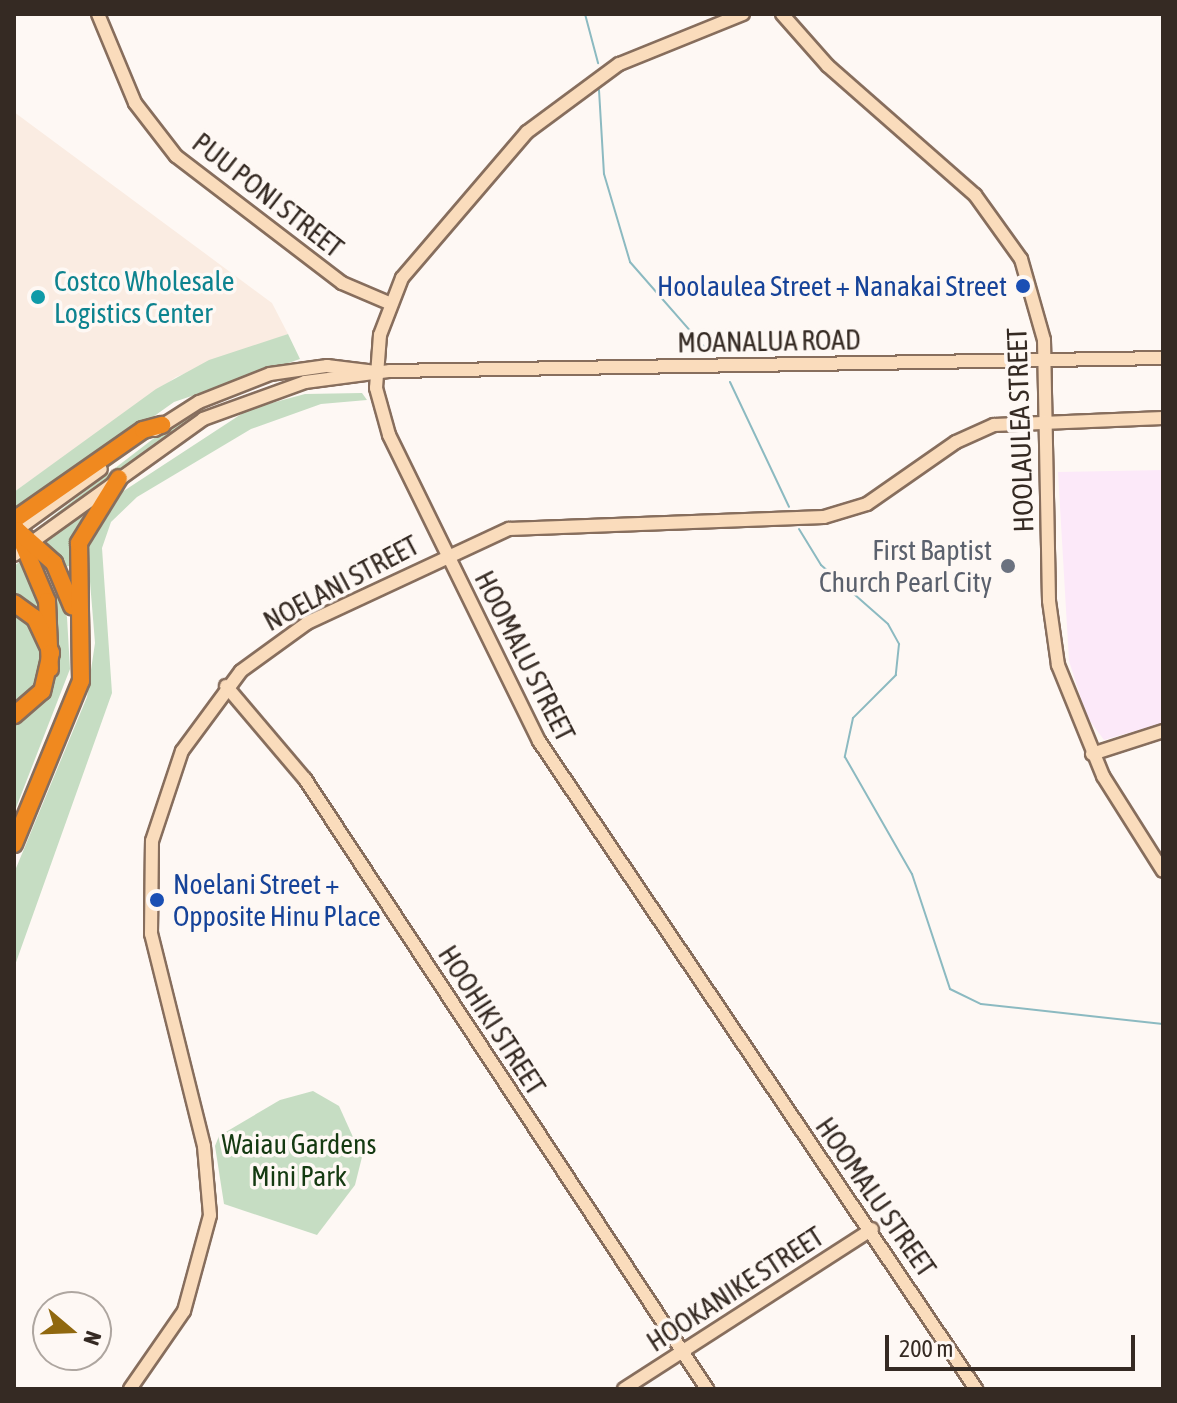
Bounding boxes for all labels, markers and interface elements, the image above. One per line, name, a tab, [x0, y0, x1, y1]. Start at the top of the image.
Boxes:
street label: PUU PONI STREET	[186, 126, 350, 264]
place label: Costco Wholesale Logistics Center	[54, 264, 234, 330]
place label: Hoolaulea Street + Nanakai Street	[657, 269, 1007, 303]
marker: Hoolaulea Street + Nanakai Street	[1014, 277, 1032, 295]
marker: Costco Wholesale Logistics Center	[29, 288, 47, 306]
street label: MOANALUA ROAD	[677, 323, 861, 359]
street label: HOOLAULEA STREET	[1000, 327, 1040, 533]
street label: NOELANI STREET	[258, 528, 424, 638]
place label: First Baptist Church Pearl City	[819, 533, 992, 599]
marker: First Baptist Church Pearl City	[999, 557, 1017, 575]
street label: HOOMALU STREET	[468, 565, 582, 747]
place label: Noelani Street + Opposite Hinu Place	[173, 867, 381, 933]
marker: Noelani Street + Opposite Hinu Place	[148, 891, 166, 909]
street label: HOOHIKI STREET	[431, 939, 553, 1101]
street label: HOOMALU STREET	[809, 1111, 943, 1283]
park label: Waiau Gardens Mini Park	[222, 1127, 376, 1193]
street label: HOOKANIKE STREET	[640, 1219, 830, 1359]
north arrow	[32, 1291, 112, 1371]
scale bar	[889, 1319, 1139, 1369]
text: N	[78, 1328, 107, 1349]
text: 200 m	[899, 1335, 953, 1362]

